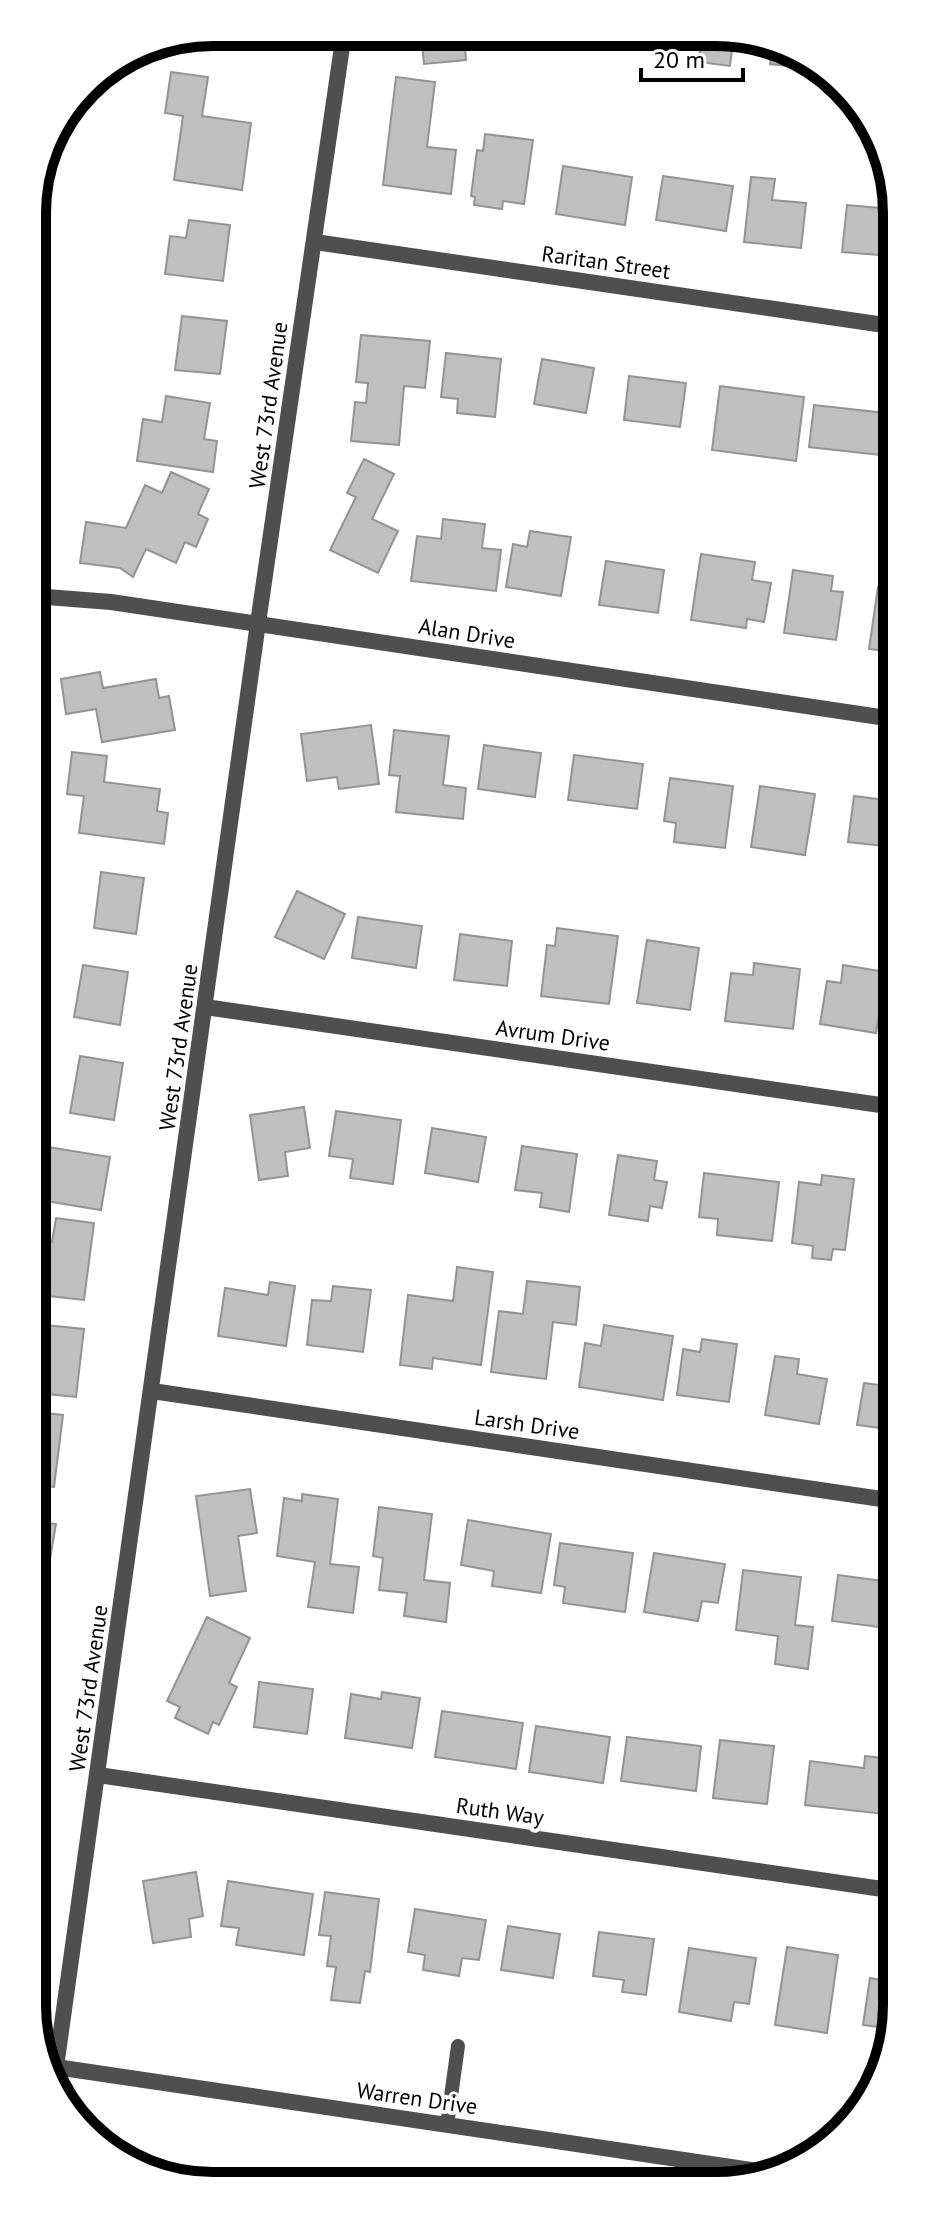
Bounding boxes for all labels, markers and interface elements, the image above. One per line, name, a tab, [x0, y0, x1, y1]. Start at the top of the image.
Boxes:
scale bar	[641, 32, 743, 82]
text: 20 m	[653, 44, 705, 75]
street label: Raritan Street	[540, 239, 673, 285]
street label: West 73rd Avenue	[242, 320, 294, 490]
street label: Alan Drive	[417, 612, 517, 654]
street label: West 73rd Avenue	[152, 962, 204, 1132]
street label: Avrum Drive	[494, 1013, 612, 1057]
street label: Larsh Drive	[473, 1403, 581, 1445]
street label: West 73rd Avenue	[62, 1603, 114, 1773]
street label: Ruth Way	[454, 1791, 546, 1831]
street label: Warren Drive	[355, 2076, 479, 2120]

